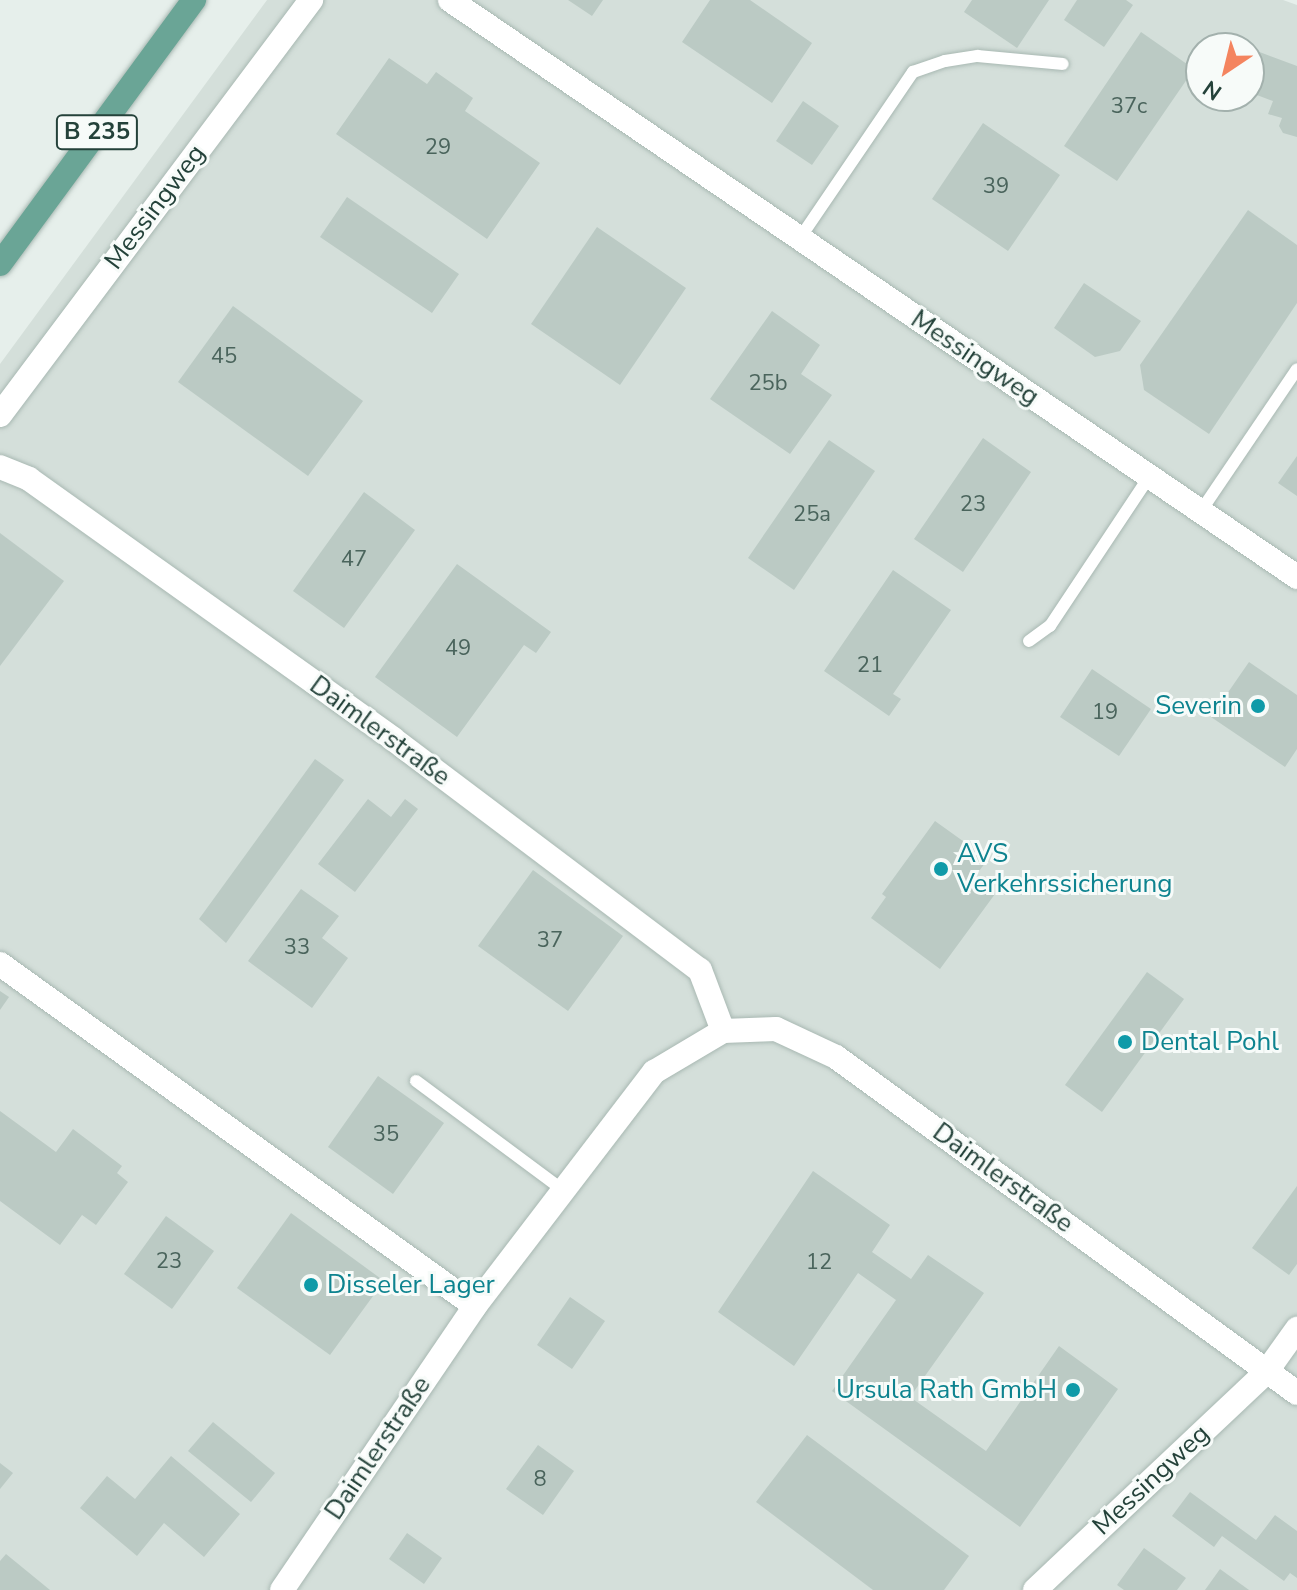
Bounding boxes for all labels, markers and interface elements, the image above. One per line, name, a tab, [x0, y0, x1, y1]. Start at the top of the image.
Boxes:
north arrow	[1185, 32, 1265, 112]
text: N	[1197, 73, 1228, 107]
house number: 37c	[1111, 94, 1147, 120]
road number: B 235	[55, 112, 139, 152]
house number: 29	[425, 135, 451, 161]
street label: Messingweg	[98, 139, 212, 275]
house number: 39	[983, 174, 1009, 200]
street label: Messingweg	[905, 304, 1045, 412]
house number: 45	[211, 344, 237, 370]
house number: 25b	[748, 371, 788, 397]
house number: 23	[960, 492, 986, 518]
house number: 25a	[793, 502, 831, 528]
house number: 47	[341, 547, 367, 573]
house number: 49	[445, 636, 471, 662]
house number: 21	[857, 653, 883, 679]
street label: Daimlerstraße	[304, 670, 456, 792]
place label: Severin	[1155, 690, 1242, 722]
marker: Severin	[1249, 697, 1267, 715]
house number: 19	[1092, 700, 1118, 726]
place label: AVS Verkehrssicherung	[957, 838, 1173, 900]
marker: AVS Verkehrssicherung	[932, 860, 950, 878]
house number: 37	[537, 928, 563, 954]
house number: 33	[284, 935, 310, 961]
place label: Dental Pohl	[1141, 1026, 1279, 1058]
marker: Dental Pohl	[1116, 1033, 1134, 1051]
street label: Daimlerstraße	[927, 1117, 1079, 1239]
house number: 35	[373, 1122, 399, 1148]
house number: 23	[156, 1249, 182, 1275]
house number: 12	[806, 1250, 832, 1276]
place label: Disseler Lager	[327, 1269, 495, 1301]
marker: Disseler Lager	[302, 1276, 320, 1294]
street label: Daimlerstraße	[319, 1370, 437, 1526]
place label: Ursula Rath GmbH	[836, 1374, 1057, 1406]
marker: Ursula Rath GmbH	[1064, 1381, 1082, 1399]
street label: Messingweg	[1086, 1418, 1216, 1542]
house number: 8	[533, 1467, 547, 1493]

